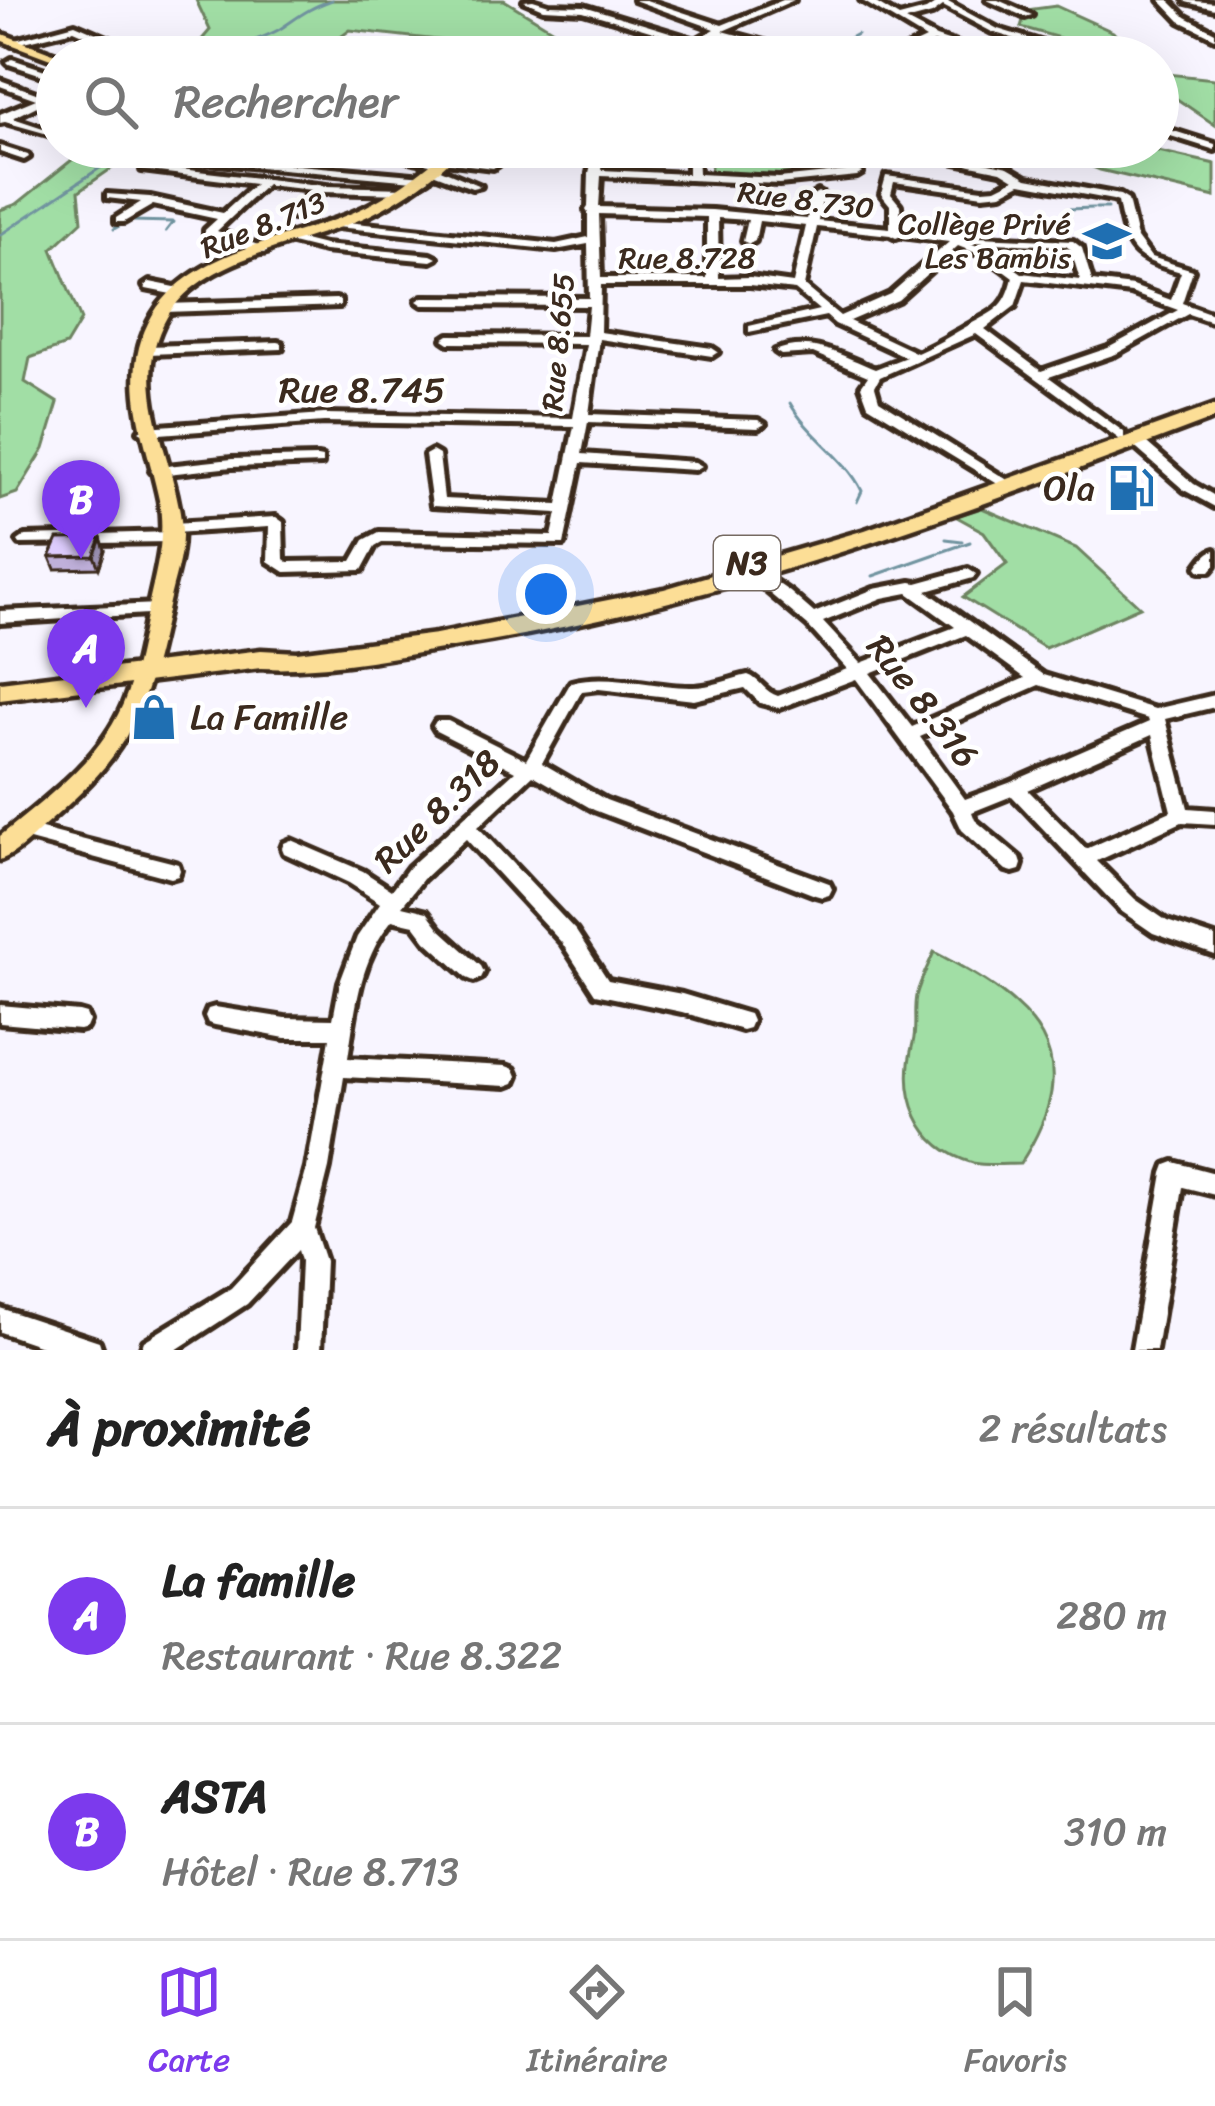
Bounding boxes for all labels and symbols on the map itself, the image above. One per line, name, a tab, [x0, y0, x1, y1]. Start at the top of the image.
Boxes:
street label: Rue 8.730	[735, 165, 877, 235]
street label: Rue 8.713	[192, 175, 334, 275]
place label: Collège Privé Les Bambis	[898, 197, 1071, 285]
school or university icon: Collège Privé Les Bambis	[1082, 216, 1132, 266]
street label: Rue 8.728	[618, 231, 756, 285]
street label: Rue 8.655	[525, 271, 591, 413]
street label: Rue 8.745	[279, 358, 445, 422]
place label: Ola	[1043, 456, 1095, 520]
pin: B	[42, 460, 120, 559]
fuel station icon: Ola	[1106, 463, 1156, 513]
road number: N3	[714, 536, 780, 590]
your location	[516, 564, 576, 624]
pin: A	[47, 609, 125, 708]
street label: Rue 8.316	[849, 619, 997, 783]
place label: La Famille	[190, 685, 348, 749]
shop icon: La Famille	[129, 692, 179, 742]
street label: Rue 8.318	[358, 733, 516, 889]

